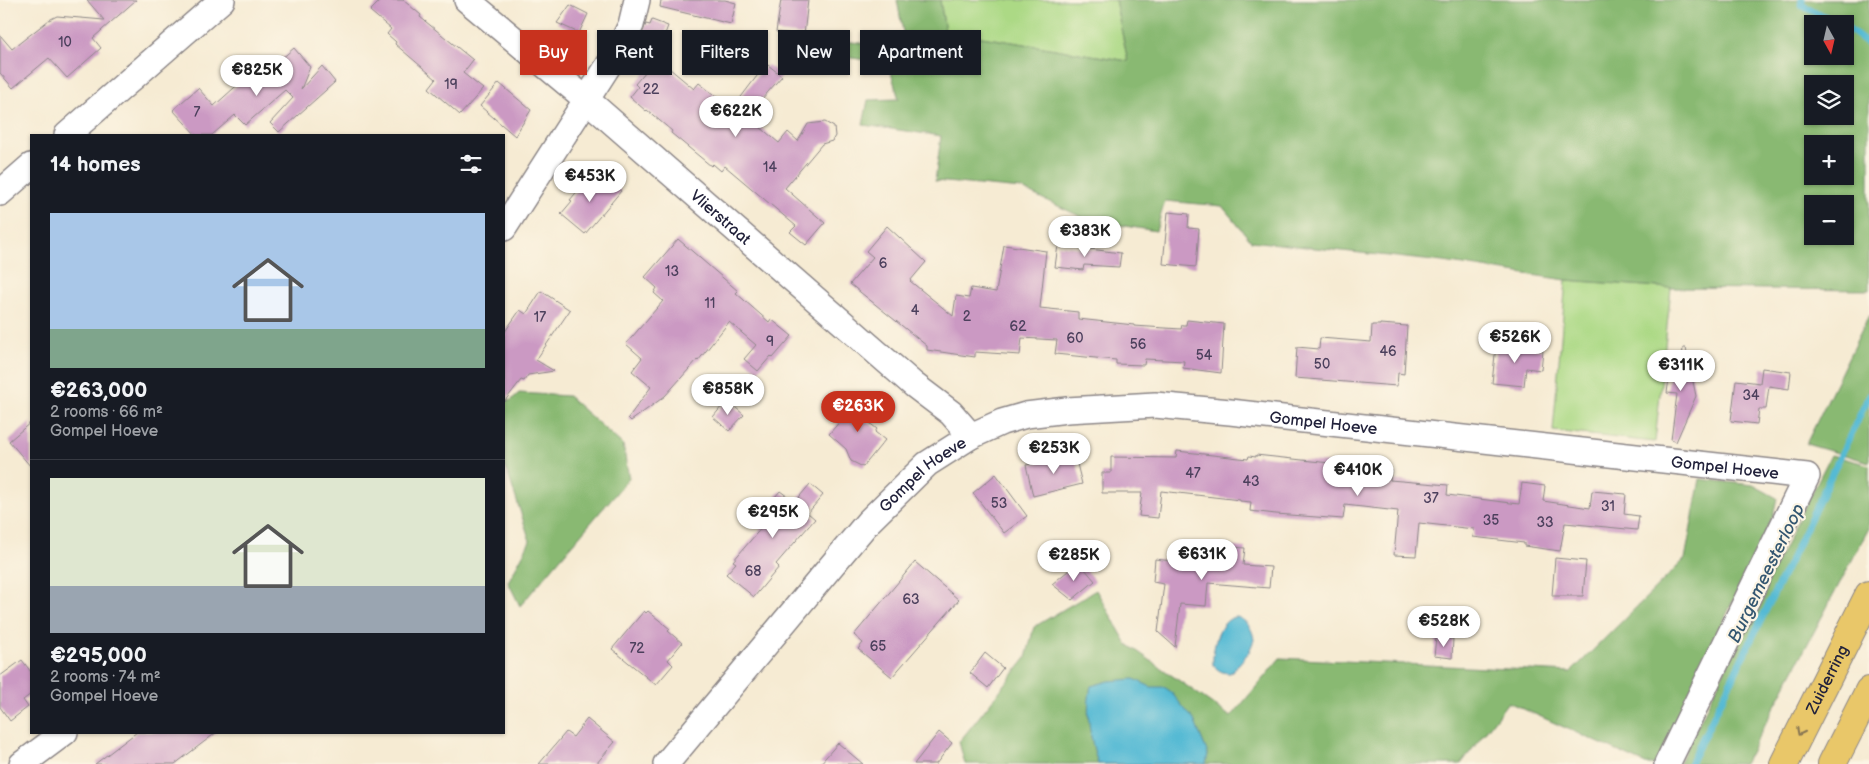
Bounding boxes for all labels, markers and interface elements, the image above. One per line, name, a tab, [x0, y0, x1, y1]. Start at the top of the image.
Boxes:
north arrow	[1804, 15, 1854, 65]
map controls	[1804, 15, 1854, 245]
chip: Buy	[520, 30, 587, 75]
chip: Rent	[597, 30, 672, 75]
chip: Filters	[682, 30, 768, 75]
chip: New	[778, 30, 850, 75]
chip: Apartment	[860, 30, 981, 75]
house number: 10	[58, 34, 72, 51]
pin: €825K	[222, 54, 292, 97]
text: €825K	[231, 61, 283, 80]
button: layers	[1804, 75, 1854, 125]
house number: 19	[444, 76, 458, 93]
house number: 22	[643, 81, 660, 98]
pin: €622K	[701, 96, 771, 138]
text: €622K	[710, 102, 762, 121]
house number: 7	[194, 104, 201, 121]
button: +	[1804, 135, 1854, 185]
icon: filters	[457, 150, 485, 178]
text: 14 homes	[50, 152, 141, 177]
house number: 14	[763, 159, 777, 176]
pin: €453K	[555, 160, 625, 203]
text: €453K	[565, 167, 615, 186]
street label: Vlierstraat	[686, 187, 754, 249]
button: −	[1804, 195, 1854, 245]
pin: €383K	[1050, 216, 1120, 258]
text: €383K	[1059, 222, 1111, 241]
icon: home	[223, 245, 313, 335]
house number: 6	[879, 255, 888, 272]
house number: 13	[665, 263, 679, 280]
house number: 11	[705, 295, 715, 312]
house number: 4	[911, 302, 920, 319]
house number: 2	[963, 308, 972, 325]
house number: 17	[534, 309, 546, 326]
house number: 62	[1010, 318, 1027, 335]
pin: €526K	[1480, 322, 1550, 364]
text: €526K	[1489, 328, 1541, 347]
house number: 60	[1067, 330, 1083, 347]
house number: 9	[766, 333, 774, 350]
house number: 56	[1130, 336, 1147, 353]
house number: 46	[1379, 343, 1397, 360]
house number: 54	[1196, 347, 1213, 364]
pin: €311K	[1646, 350, 1716, 392]
house number: 50	[1314, 356, 1330, 373]
text: €311K	[1658, 356, 1704, 375]
pin: €858K	[693, 374, 763, 416]
text: €263,000	[50, 378, 147, 403]
text: €858K	[702, 380, 754, 399]
house number: 34	[1742, 387, 1760, 404]
pin: €263K	[823, 390, 893, 433]
text: €263K	[832, 397, 884, 416]
text: 2 rooms · 66 m²	[50, 403, 163, 422]
street label: Gompel Hoeve	[1269, 408, 1379, 439]
text: Gompel Hoeve	[50, 422, 158, 441]
pin: €253K	[1019, 432, 1089, 475]
street label: Gompel Hoeve	[876, 433, 971, 517]
text: €253K	[1028, 439, 1080, 458]
street label: Gompel Hoeve	[1670, 453, 1780, 484]
pin: €410K	[1323, 454, 1393, 497]
text: €410K	[1334, 461, 1382, 480]
house number: 47	[1185, 465, 1201, 482]
house number: 43	[1242, 473, 1260, 490]
house number: 37	[1423, 490, 1439, 507]
house number: 53	[991, 495, 1007, 512]
pin: €295K	[738, 496, 808, 539]
house number: 31	[1601, 498, 1615, 515]
water label: Burgemeesterloop	[1724, 500, 1809, 646]
text: €295K	[747, 503, 799, 522]
icon: home	[223, 511, 313, 601]
house number: 35	[1483, 512, 1499, 529]
house number: 33	[1536, 514, 1554, 531]
pin: €631K	[1167, 538, 1237, 581]
pin: €285K	[1039, 540, 1109, 582]
text: €631K	[1178, 545, 1226, 564]
text: €285K	[1048, 546, 1100, 565]
house number: 68	[745, 563, 761, 580]
house number: 63	[902, 591, 920, 608]
pin: €528K	[1409, 606, 1479, 648]
text: €528K	[1418, 612, 1470, 631]
house number: 65	[870, 638, 886, 655]
house number: 72	[629, 640, 645, 657]
street label: Zuiderring	[1802, 642, 1853, 718]
text: €295,000	[50, 643, 147, 668]
text: 2 rooms · 74 m²	[50, 668, 161, 687]
text: Gompel Hoeve	[50, 687, 158, 706]
one-way arrow	[1796, 727, 1806, 736]

